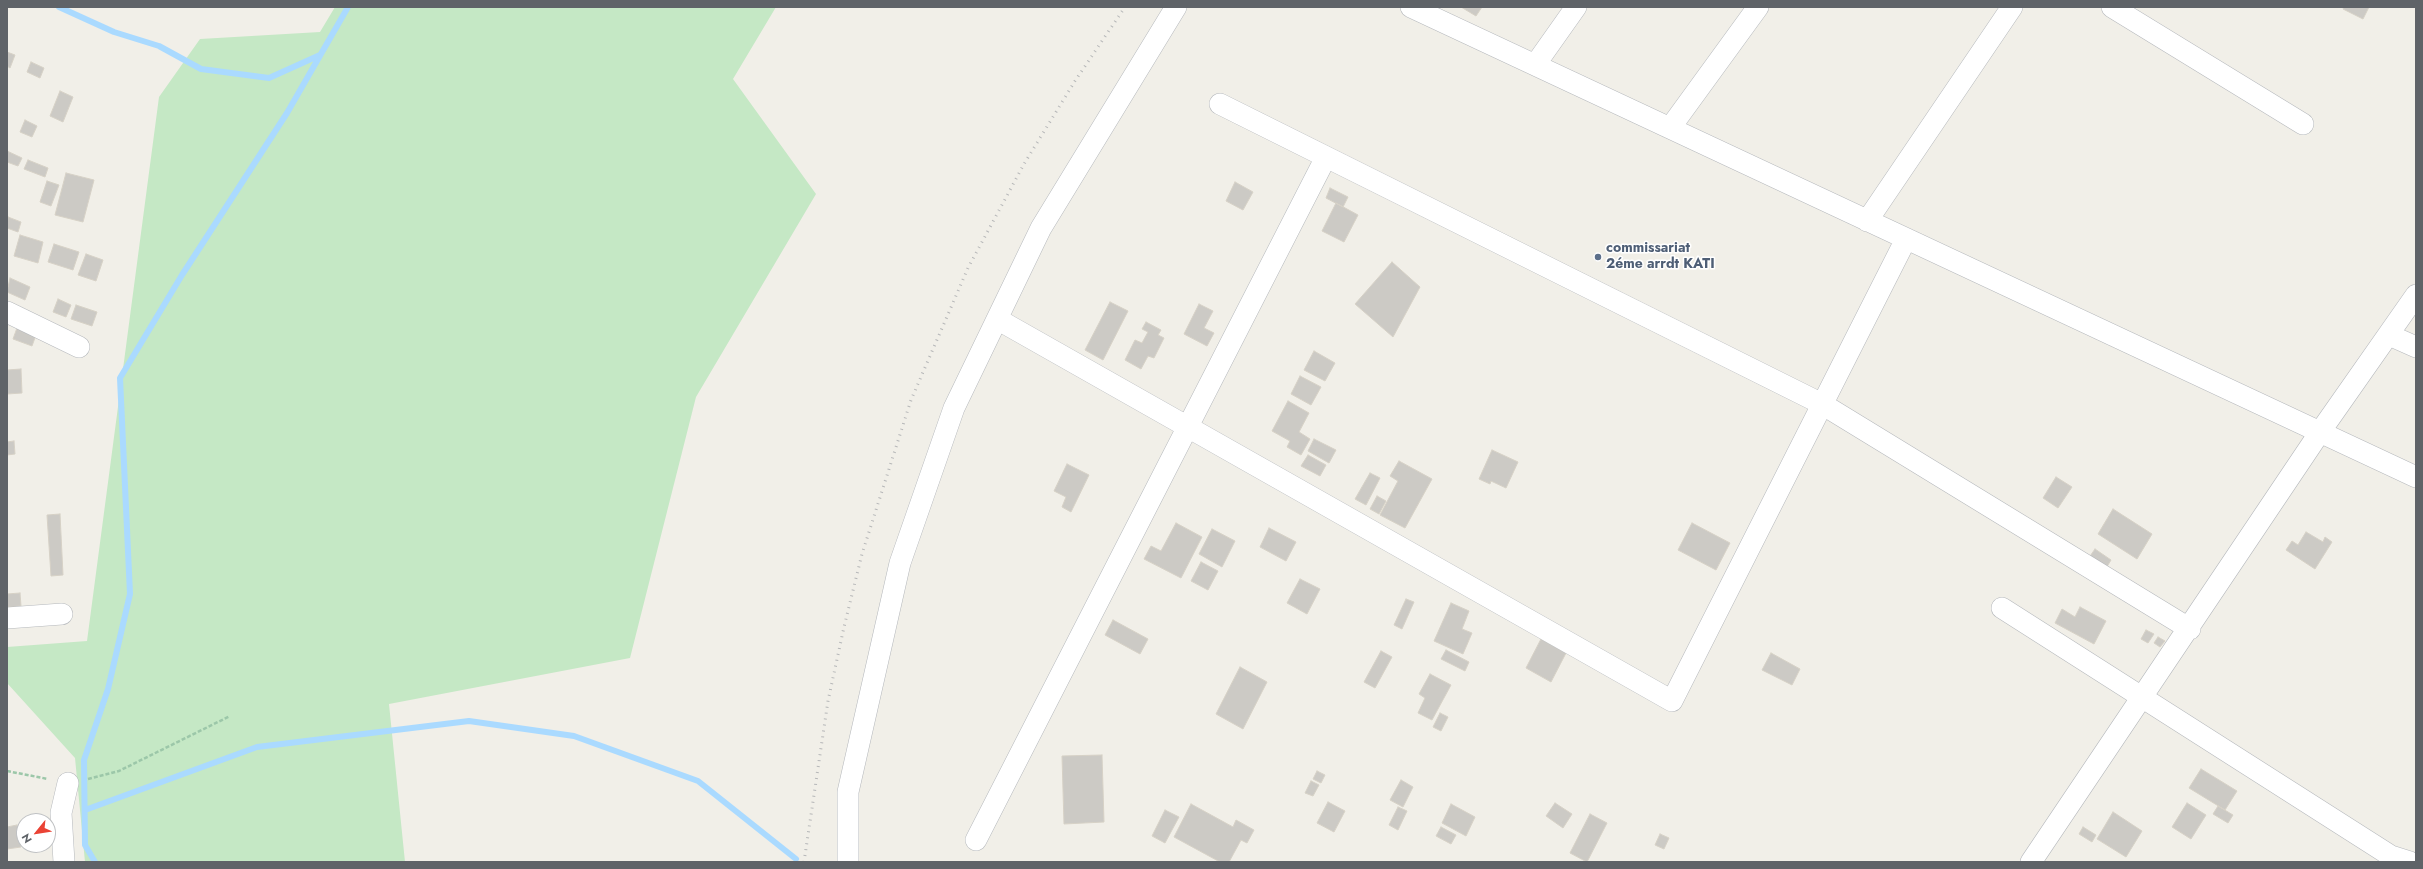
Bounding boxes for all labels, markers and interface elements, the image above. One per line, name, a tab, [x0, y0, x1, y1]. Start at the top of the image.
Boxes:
place label: commissariat 2éme arrdt KATI	[1606, 241, 1715, 274]
marker: commissariat 2éme arrdt KATI	[1593, 252, 1603, 262]
north arrow	[16, 813, 56, 853]
text: N	[17, 831, 36, 846]

